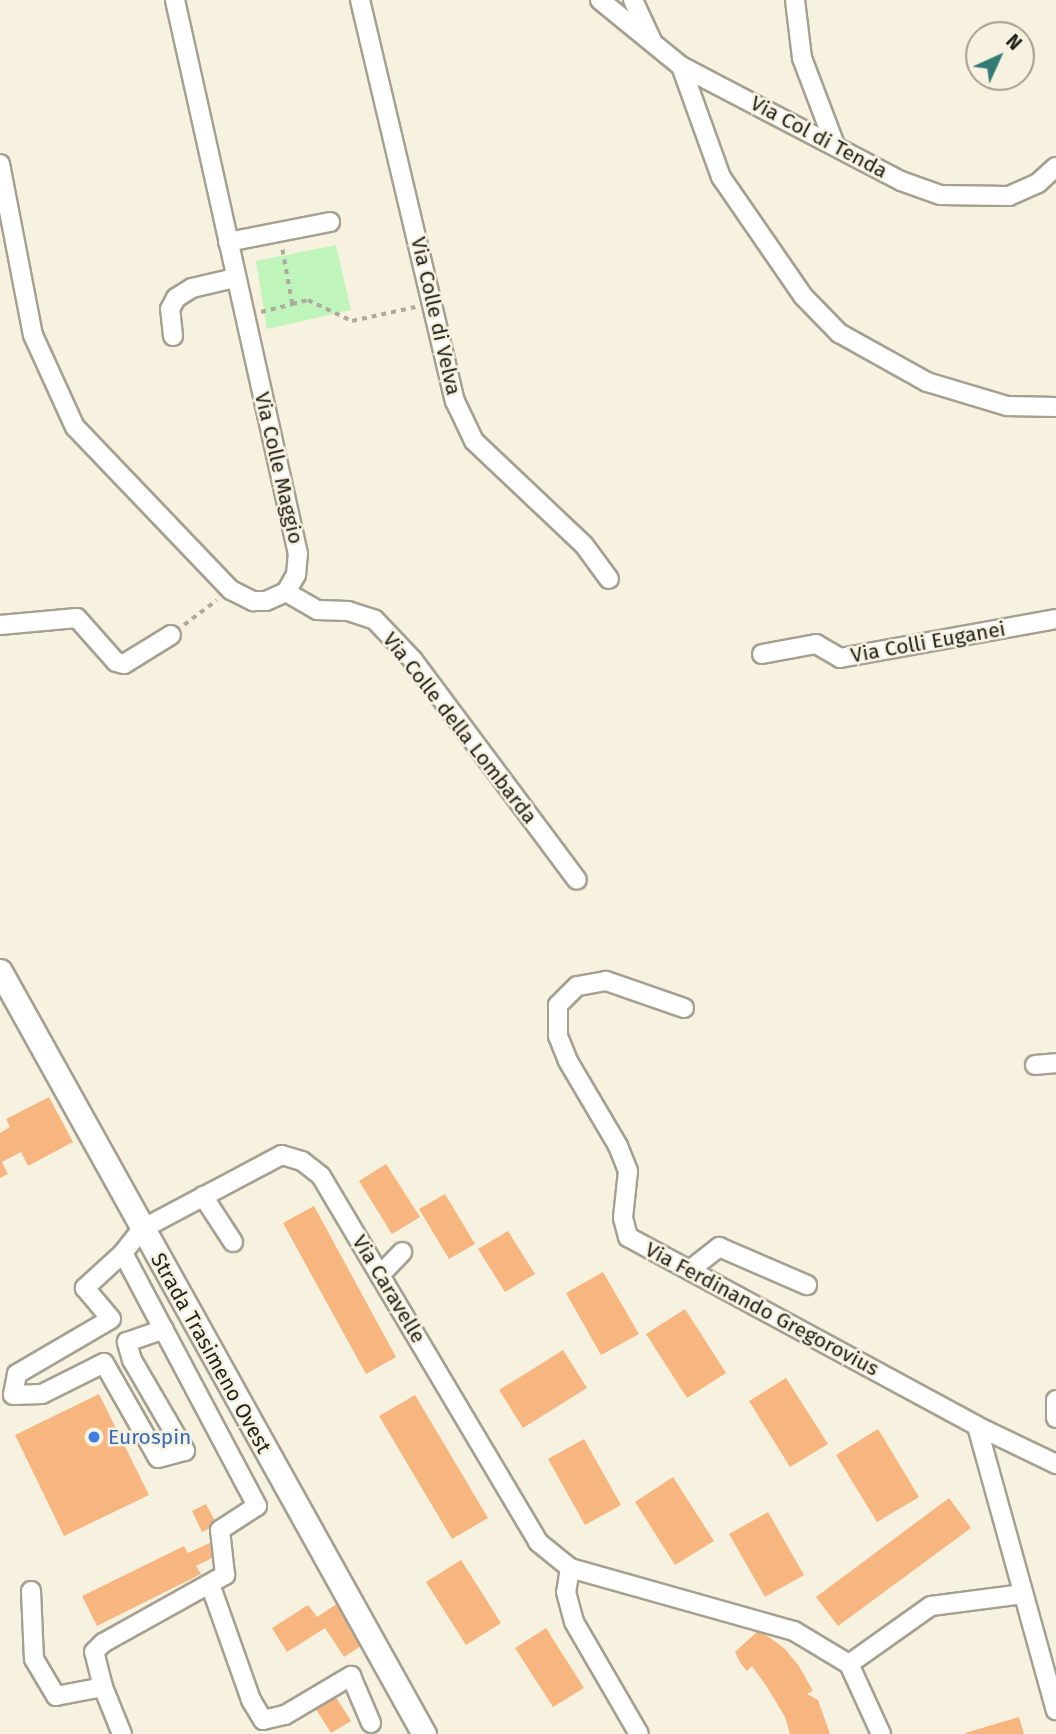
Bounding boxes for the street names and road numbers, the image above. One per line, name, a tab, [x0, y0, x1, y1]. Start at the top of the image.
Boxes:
street label: Via Col di Tenda	[746, 90, 892, 184]
street label: Via Colle di Velva	[406, 235, 466, 397]
street label: Via Colle Maggio	[249, 390, 309, 546]
street label: Via Colli Euganei	[849, 616, 1007, 668]
street label: Via Colle della Lombarda	[377, 627, 543, 829]
street label: Via Caravelle	[347, 1230, 431, 1348]
street label: Via Ferdinando Gregorovius	[641, 1237, 883, 1381]
street label: Strada Trasimeno Ovest	[145, 1248, 277, 1458]

